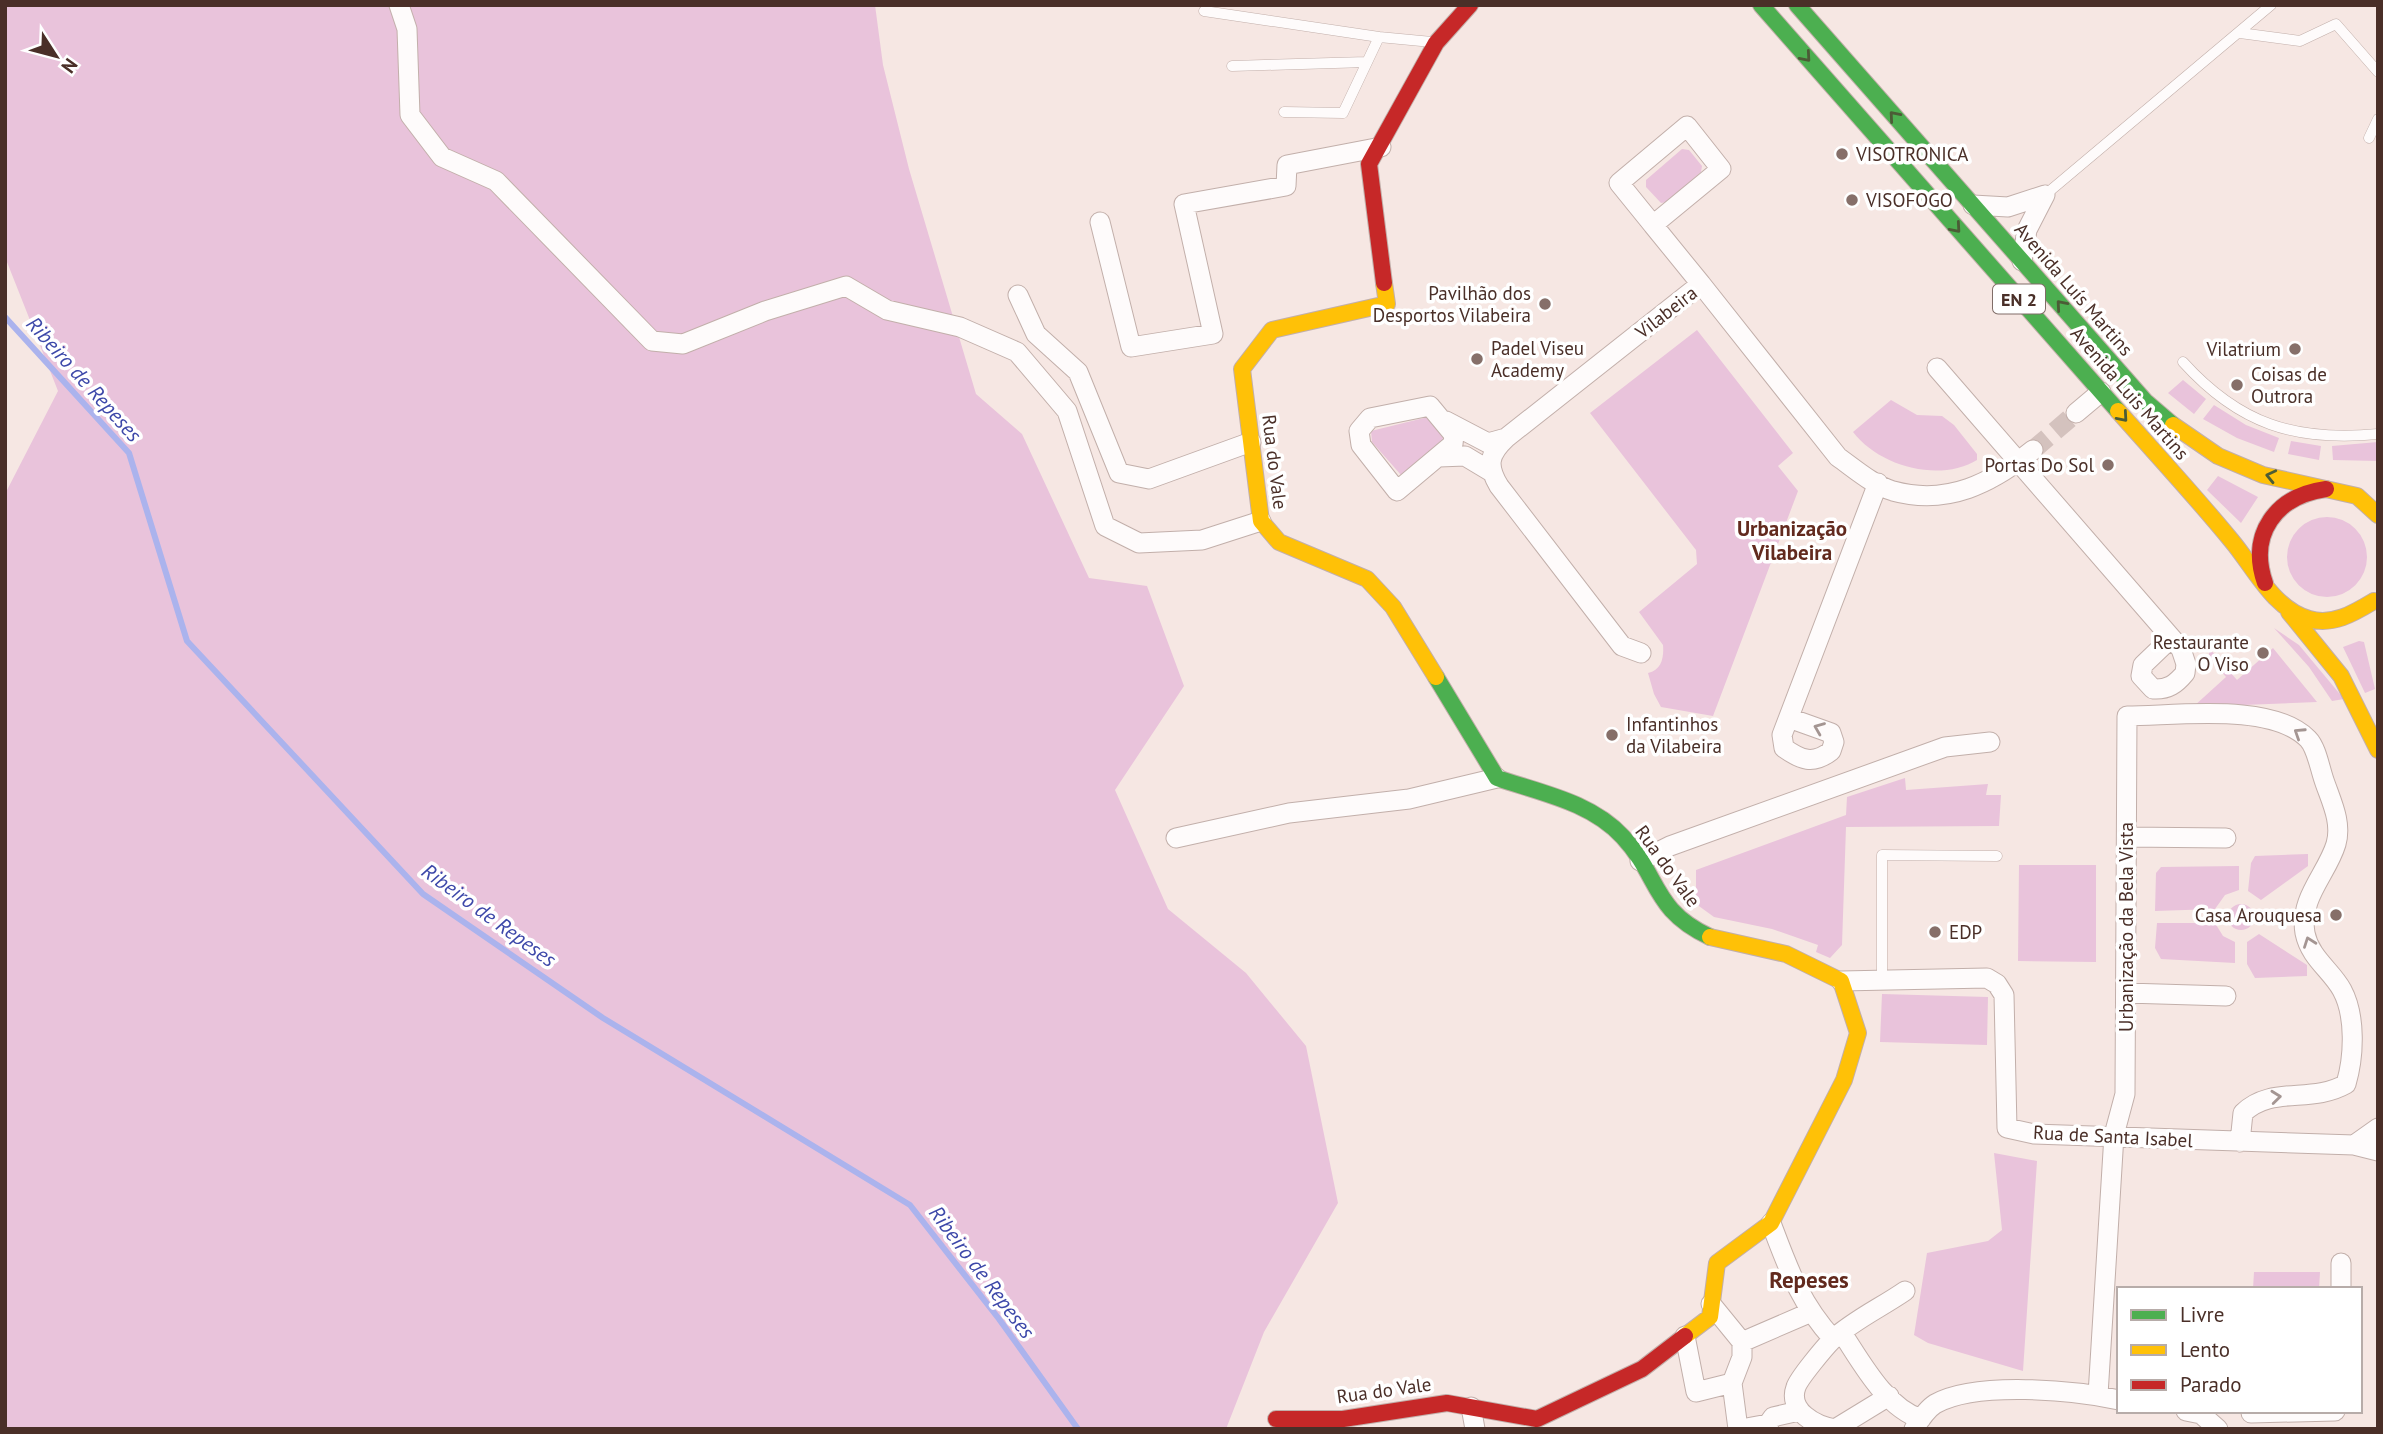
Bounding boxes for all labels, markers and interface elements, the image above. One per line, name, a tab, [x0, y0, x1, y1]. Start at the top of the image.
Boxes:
north arrow	[21, 21, 91, 91]
one-way arrow	[1798, 49, 1810, 62]
text: N	[56, 54, 83, 78]
one-way arrow	[1890, 111, 1902, 124]
place label: VISOTRONICA	[1855, 142, 1968, 166]
marker: VISOTRONICA	[1834, 146, 1850, 162]
place label: VISOFOGO	[1865, 188, 1953, 212]
marker: VISOFOGO	[1844, 192, 1860, 208]
street label: Avenida Luís Martins	[2010, 218, 2138, 360]
one-way arrow	[1948, 219, 1960, 232]
street label: Vilabeira	[1630, 280, 1702, 344]
place label: Pavilhão dos Desportos Vilabeira	[1373, 281, 1531, 327]
road number: EN 2	[1993, 284, 2045, 314]
marker: Pavilhão dos Desportos Vilabeira	[1537, 296, 1553, 312]
one-way arrow	[2057, 300, 2069, 313]
water label: Ribeiro de Repeses	[21, 311, 148, 448]
street label: Avenida Luis Martins	[2066, 322, 2194, 464]
place label: Padel Viseu Academy	[1491, 336, 1584, 382]
place label: Vilatrium	[2205, 337, 2281, 361]
marker: Vilatrium	[2287, 341, 2303, 357]
marker: Padel Viseu Academy	[1469, 351, 1485, 367]
place label: Coisas de Outrora	[2251, 362, 2327, 408]
marker: Coisas de Outrora	[2229, 377, 2245, 393]
one-way arrow	[2115, 409, 2127, 422]
street label: Rua do Vale	[1257, 413, 1293, 511]
place label: Portas Do Sol	[1984, 453, 2094, 477]
marker: Portas Do Sol	[2100, 457, 2116, 473]
one-way arrow	[2265, 470, 2277, 484]
district label: Urbanização Vilabeira	[1737, 515, 1847, 566]
place label: Restaurante O Viso	[2153, 630, 2249, 676]
marker: Restaurante O Viso	[2255, 645, 2271, 661]
place label: Infantinhos da Vilabeira	[1626, 712, 1722, 758]
one-way arrow	[1813, 722, 1825, 736]
marker: Infantinhos da Vilabeira	[1604, 727, 1620, 743]
one-way arrow	[2293, 728, 2306, 741]
street label: Rua do Vale	[1630, 820, 1706, 912]
street label: Urbanização da Bela Vista	[2114, 822, 2138, 1032]
water label: Ribeiro de Repeses	[416, 857, 562, 973]
place label: Casa Arouquesa	[2195, 903, 2322, 927]
marker: Casa Arouquesa	[2328, 907, 2344, 923]
place label: EDP	[1949, 920, 1982, 944]
marker: EDP	[1927, 924, 1943, 940]
one-way arrow	[2304, 936, 2318, 948]
one-way arrow	[2270, 1090, 2282, 1105]
street label: Rua de Santa Isabel	[2032, 1120, 2194, 1152]
water label: Ribeiro de Repeses	[923, 1200, 1041, 1344]
district label: Repeses	[1769, 1265, 1849, 1294]
legend	[2117, 1287, 2362, 1413]
text: Livre	[2180, 1301, 2224, 1328]
text: Lento	[2180, 1336, 2230, 1363]
street label: Rua do Vale	[1335, 1371, 1433, 1409]
text: Parado	[2180, 1371, 2242, 1398]

